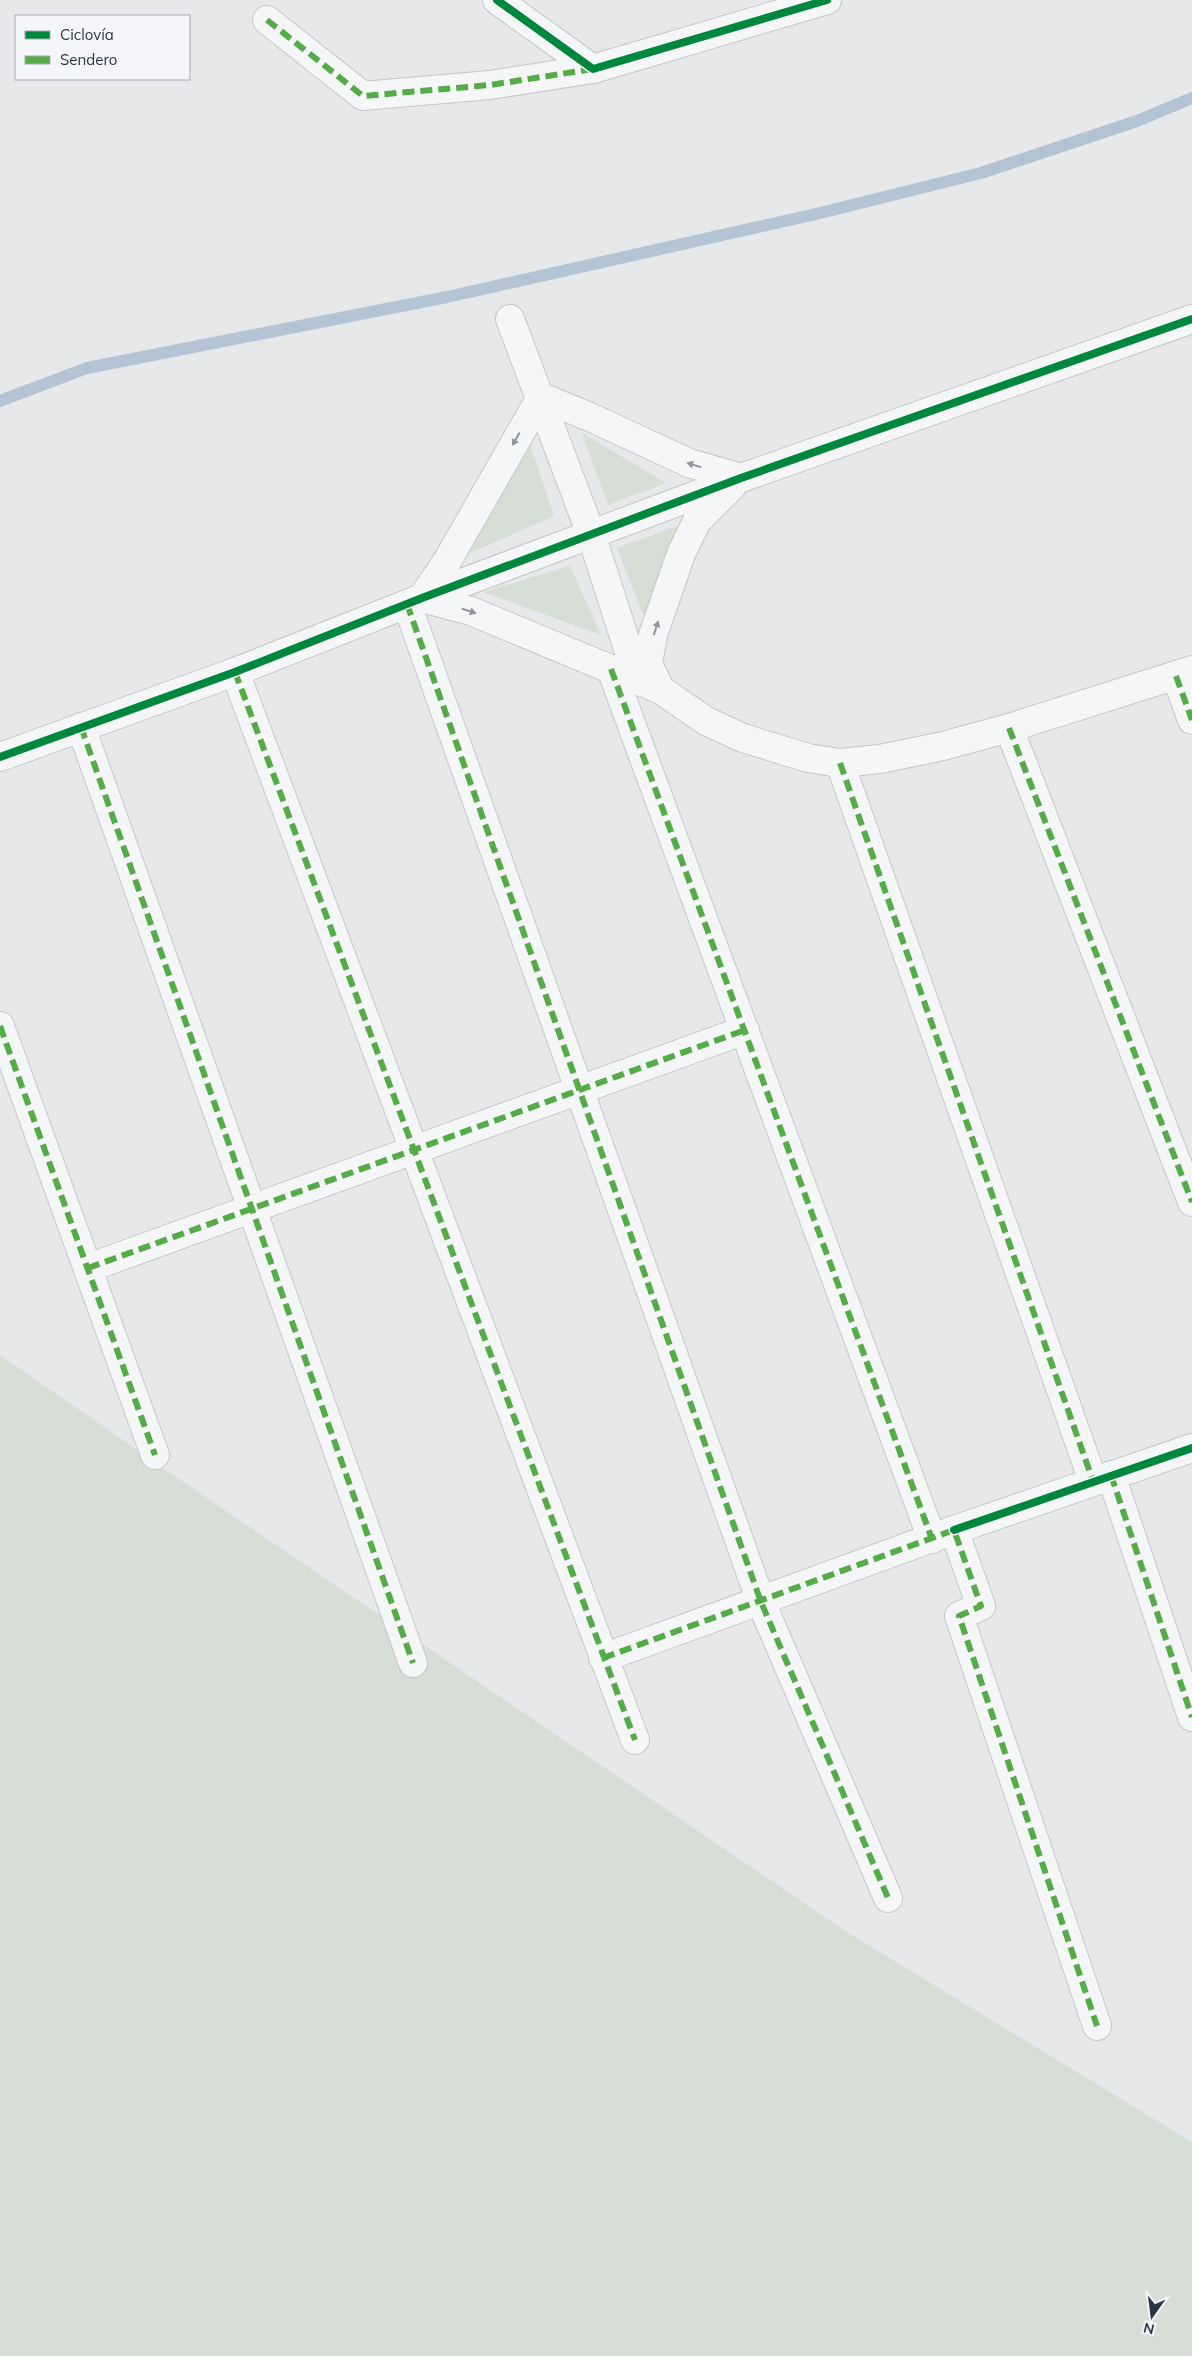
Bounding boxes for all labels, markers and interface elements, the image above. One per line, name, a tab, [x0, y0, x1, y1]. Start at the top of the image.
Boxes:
legend	[15, 15, 190, 80]
text: Ciclovía	[60, 25, 114, 44]
text: Sendero	[60, 50, 117, 69]
one-way arrow	[512, 431, 520, 446]
one-way arrow	[686, 460, 701, 468]
one-way arrow	[461, 607, 476, 615]
one-way arrow	[652, 620, 660, 635]
north arrow	[1127, 2291, 1177, 2341]
text: N	[1142, 2319, 1156, 2339]

